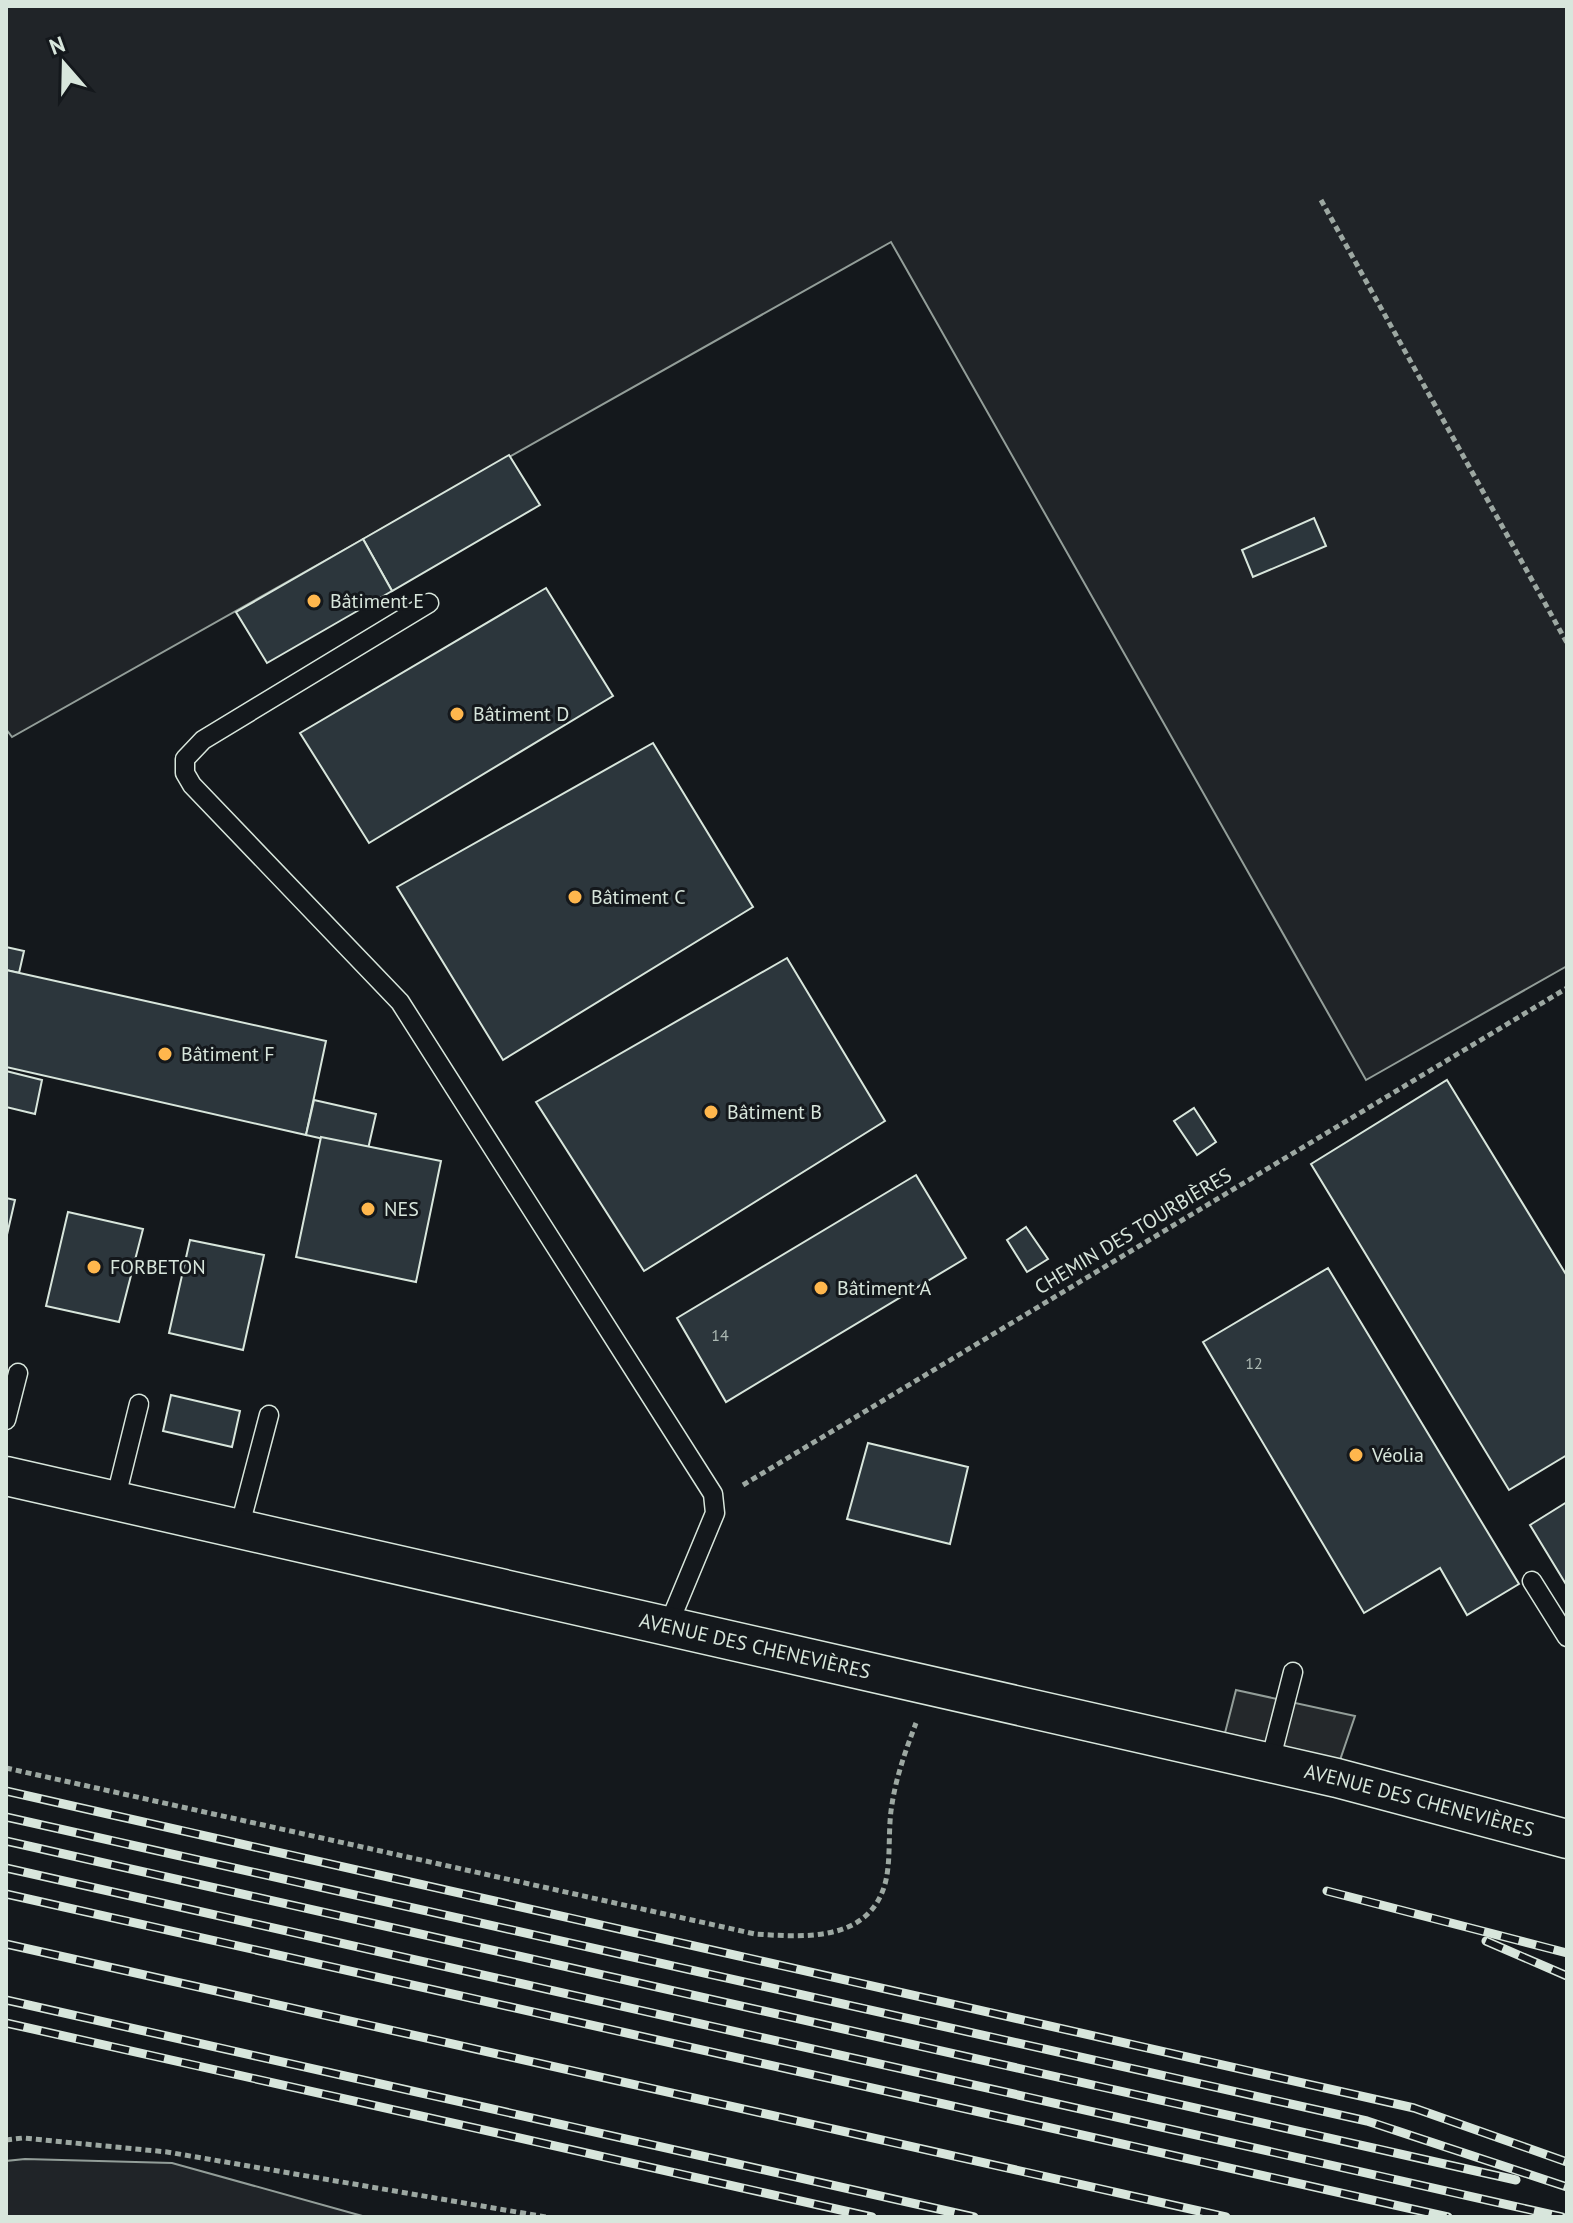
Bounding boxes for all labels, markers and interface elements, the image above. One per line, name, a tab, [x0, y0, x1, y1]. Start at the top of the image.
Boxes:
north arrow	[24, 24, 104, 104]
text: N	[46, 30, 69, 61]
place label: Bâtiment E	[330, 588, 424, 614]
marker: Bâtiment E	[305, 592, 323, 610]
place label: Bâtiment D	[473, 701, 569, 727]
marker: Bâtiment D	[448, 705, 466, 723]
place label: Bâtiment C	[591, 884, 686, 910]
marker: Bâtiment C	[566, 888, 584, 906]
place label: Bâtiment F	[181, 1041, 275, 1067]
marker: Bâtiment F	[156, 1045, 174, 1063]
place label: Bâtiment B	[727, 1099, 822, 1125]
marker: Bâtiment B	[702, 1103, 720, 1121]
street label: CHEMIN DES TOURBIÈRES	[1030, 1162, 1236, 1300]
place label: NES	[384, 1196, 419, 1222]
marker: NES	[359, 1200, 377, 1218]
place label: FORBETON	[110, 1254, 206, 1280]
marker: FORBETON	[85, 1258, 103, 1276]
place label: Bâtiment A	[837, 1275, 932, 1301]
marker: Bâtiment A	[812, 1279, 830, 1297]
house number: 14	[711, 1325, 729, 1345]
house number: 12	[1245, 1353, 1263, 1373]
place label: Véolia	[1371, 1442, 1424, 1468]
marker: Véolia	[1347, 1446, 1365, 1464]
street label: AVENUE DES CHENEVIÈRES	[637, 1607, 873, 1685]
street label: AVENUE DES CHENEVIÈRES	[1302, 1758, 1537, 1843]

